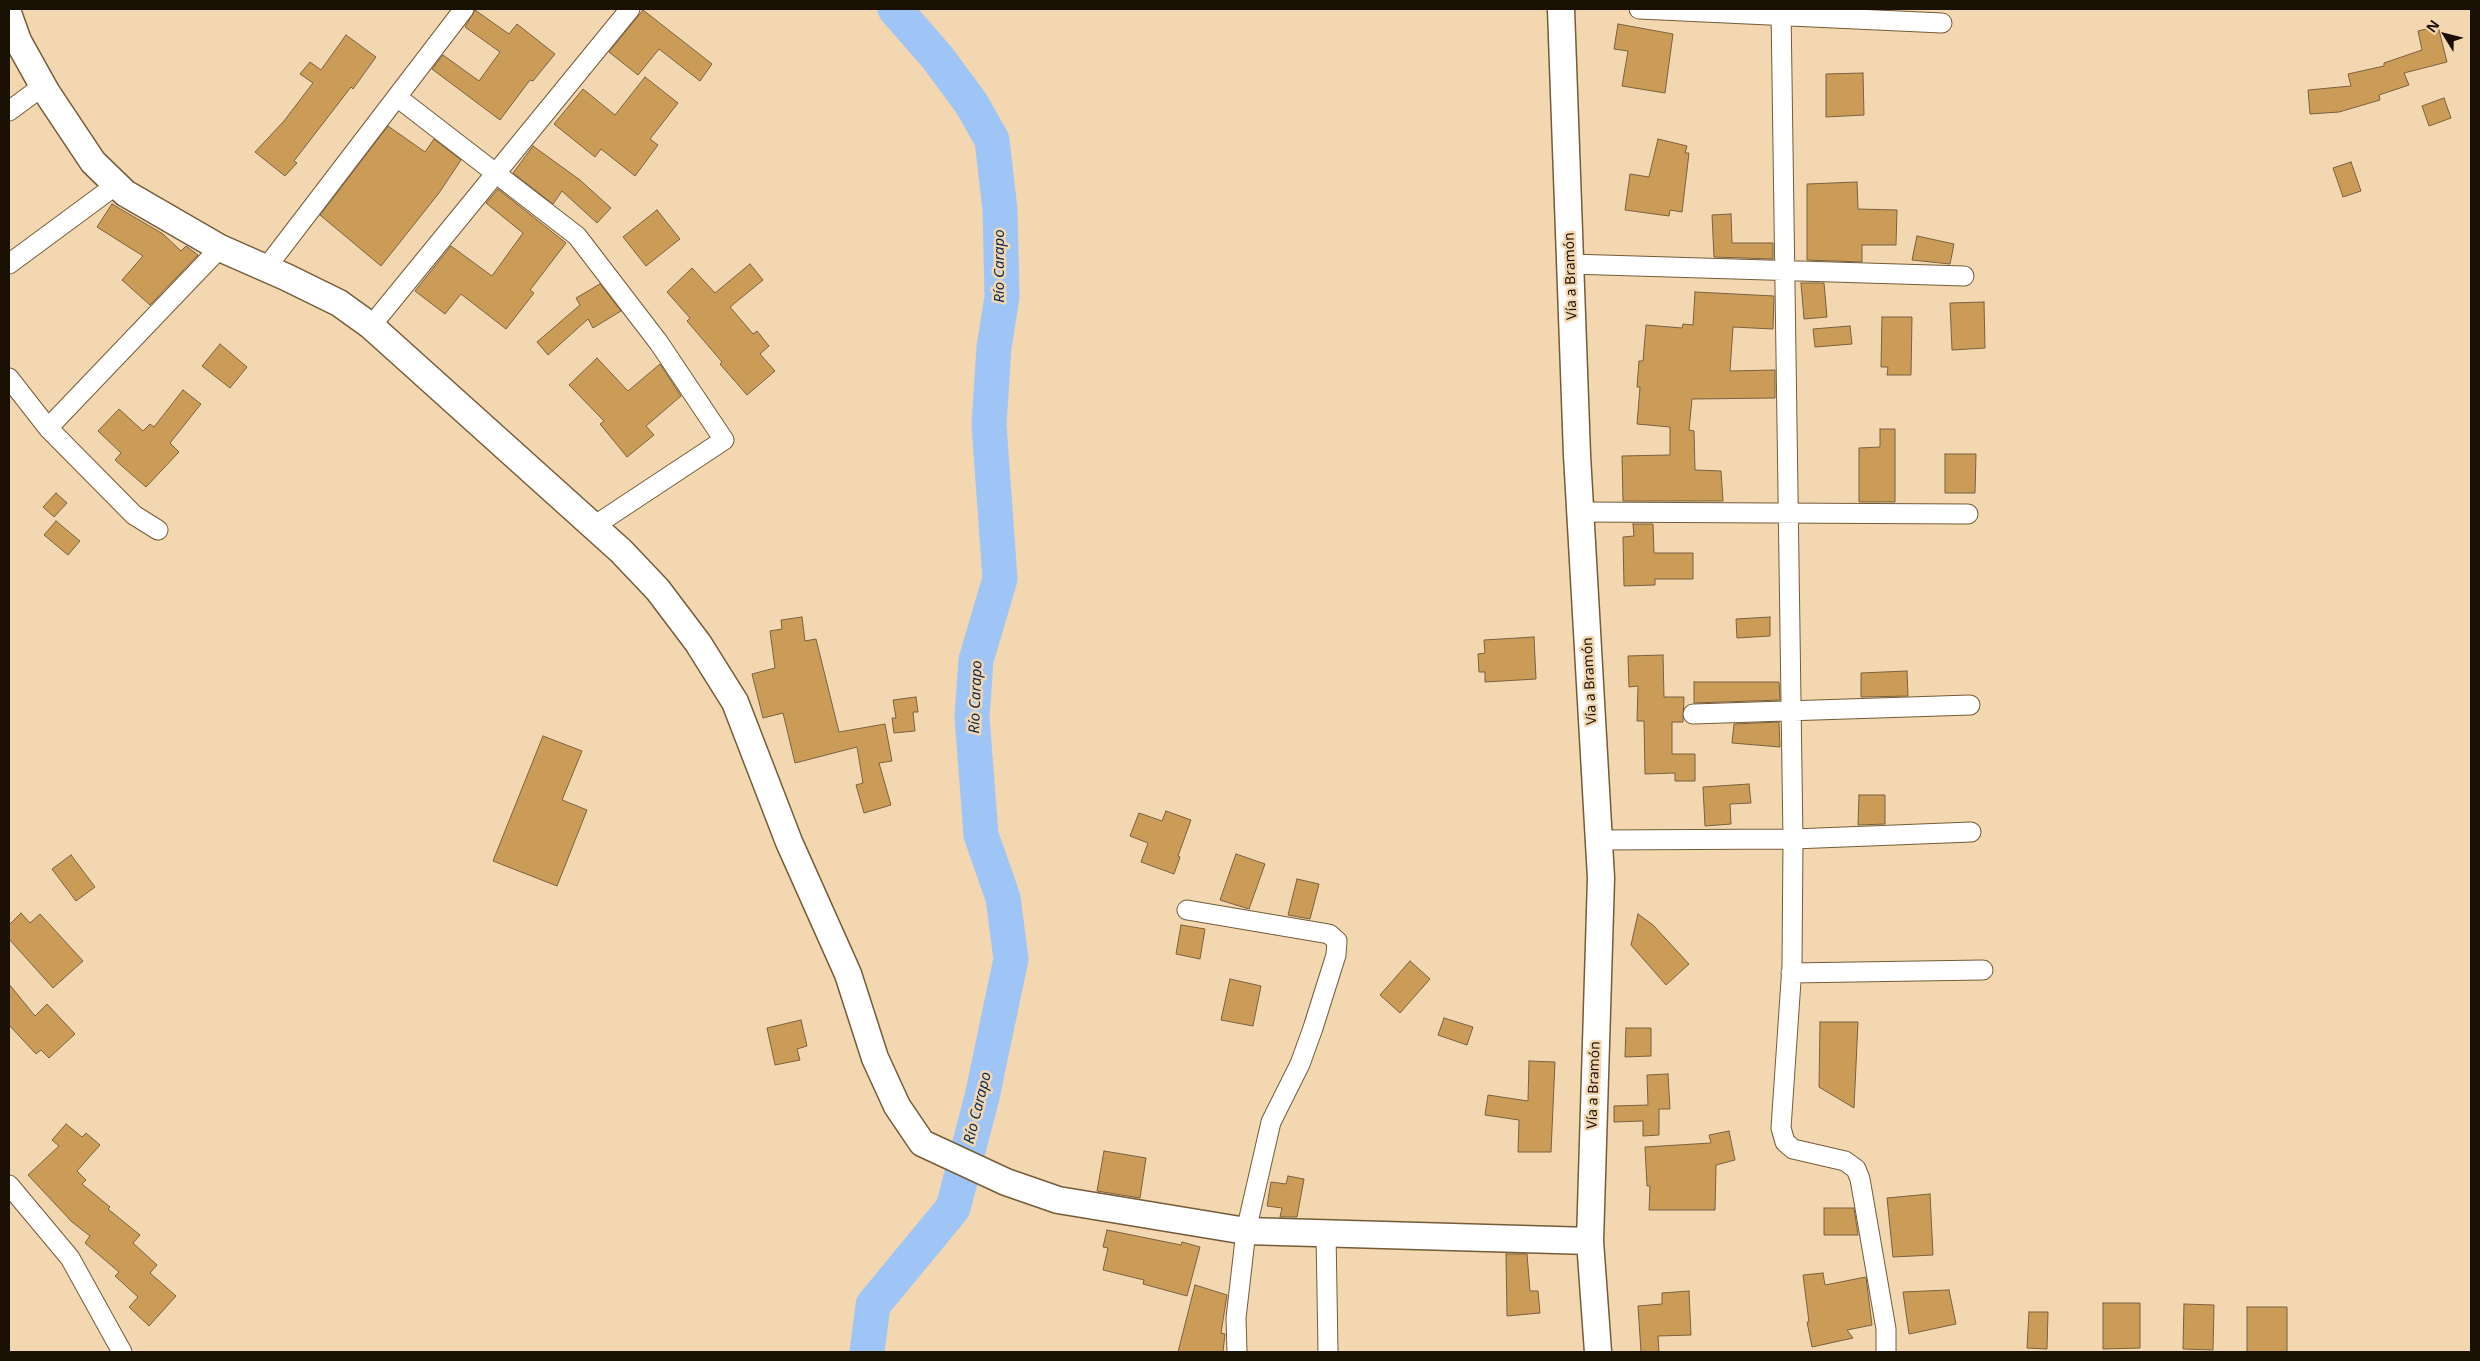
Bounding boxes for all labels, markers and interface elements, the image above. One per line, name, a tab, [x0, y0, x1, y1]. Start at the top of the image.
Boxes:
north arrow	[2420, 10, 2470, 60]
text: N	[2421, 16, 2443, 36]
water label: Río Carapo	[991, 229, 1009, 303]
street label: Vía a Bramón	[1561, 232, 1581, 320]
street label: Vía a Bramón	[1579, 637, 1601, 725]
water label: Río Carapo	[966, 660, 986, 734]
street label: Vía a Bramón	[1584, 1041, 1604, 1129]
water label: Río Carapo	[960, 1070, 996, 1146]

